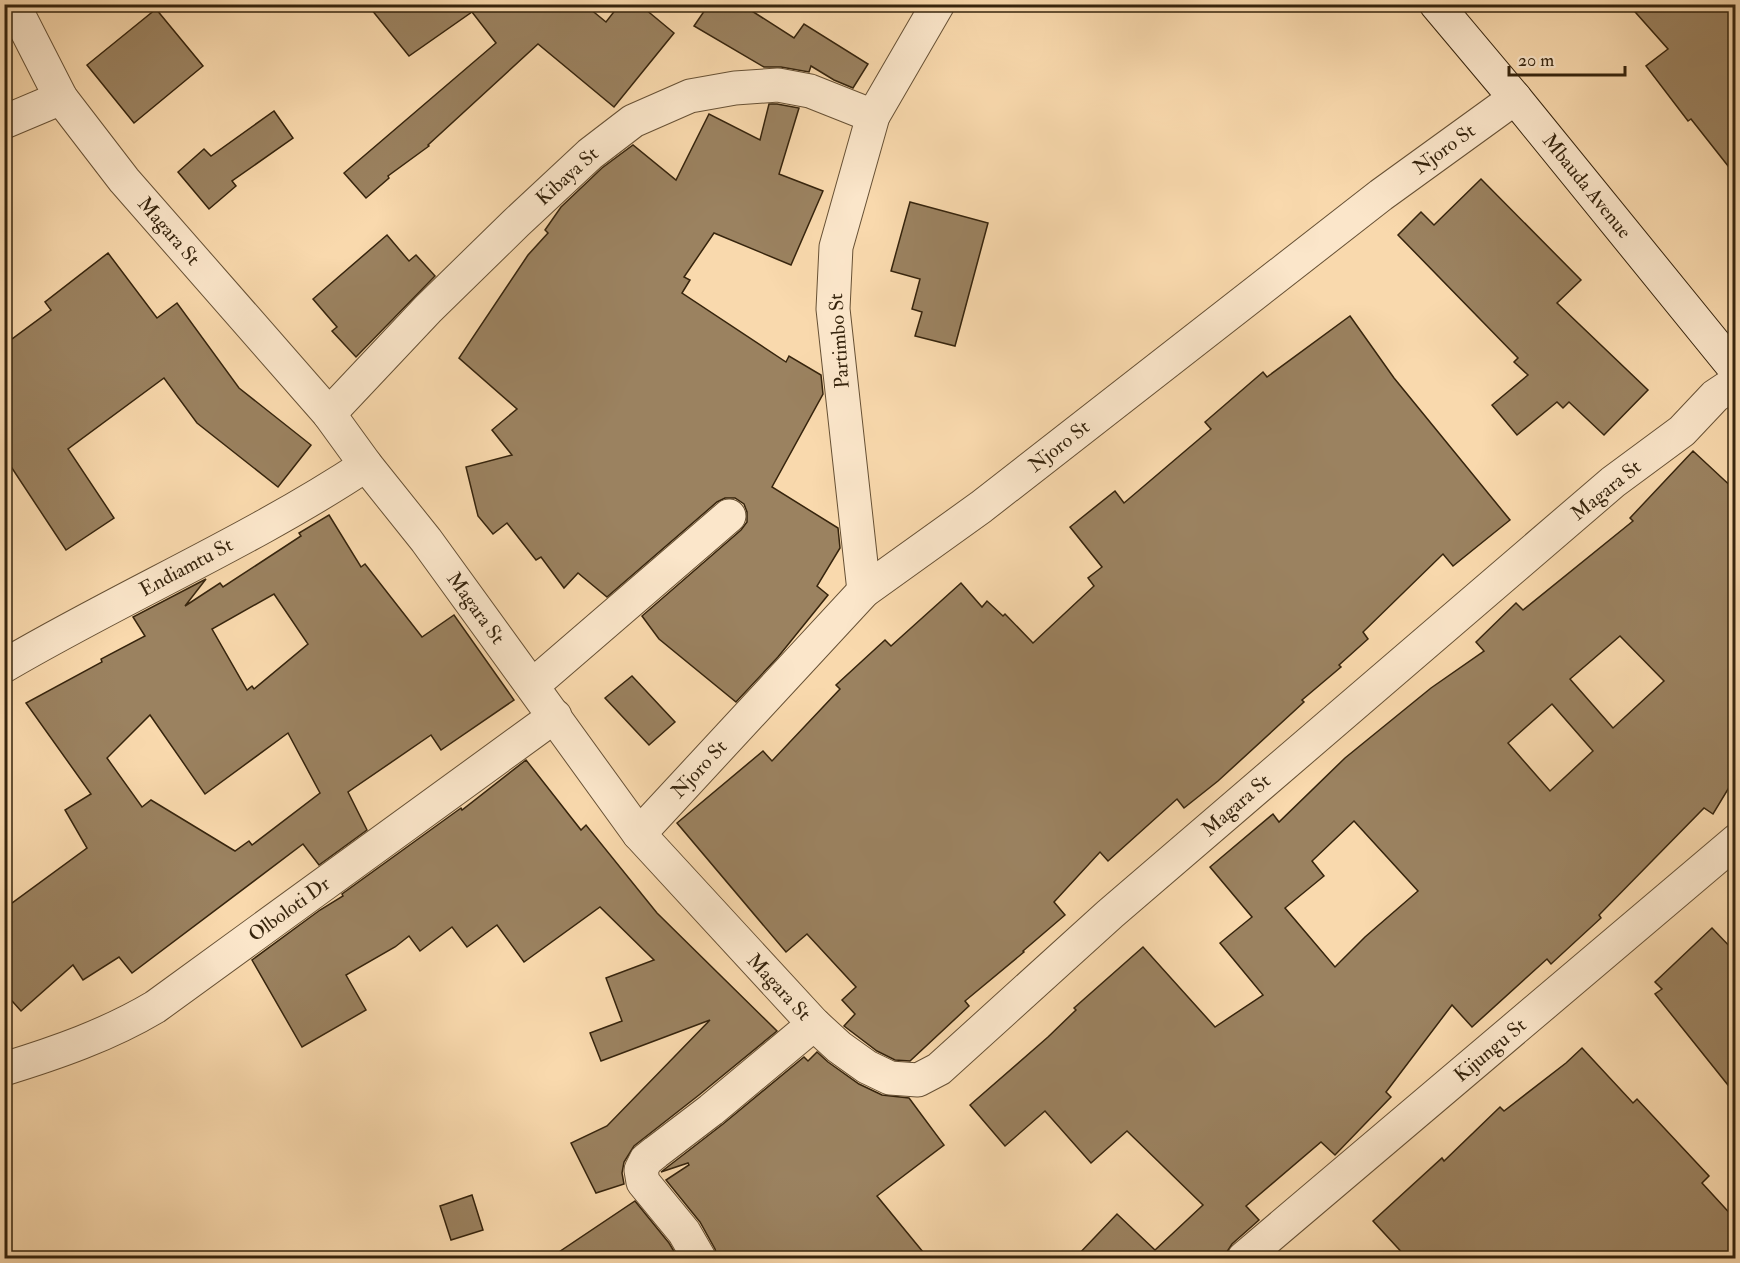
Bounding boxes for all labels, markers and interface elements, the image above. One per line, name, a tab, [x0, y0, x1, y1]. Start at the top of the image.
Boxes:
scale bar	[1509, 39, 1624, 77]
text: 20 m	[1518, 49, 1554, 72]
street label: Njoro St	[1408, 118, 1480, 180]
street label: Mbauda Avenue	[1537, 128, 1637, 244]
street label: Kibaya St	[530, 141, 604, 211]
street label: Magara St	[132, 191, 206, 271]
street label: Partimbo St	[823, 292, 855, 389]
street label: Njoro St	[1023, 414, 1095, 478]
street label: Magara St	[1566, 454, 1647, 526]
street label: Endiamtu St	[135, 532, 237, 602]
street label: Magara St	[441, 567, 511, 649]
street label: Njoro St	[666, 734, 733, 803]
street label: Magara St	[1196, 768, 1276, 842]
street label: Olboloti Dr	[243, 871, 335, 947]
street label: Magara St	[742, 948, 817, 1026]
street label: Kijungu St	[1449, 1012, 1532, 1087]

